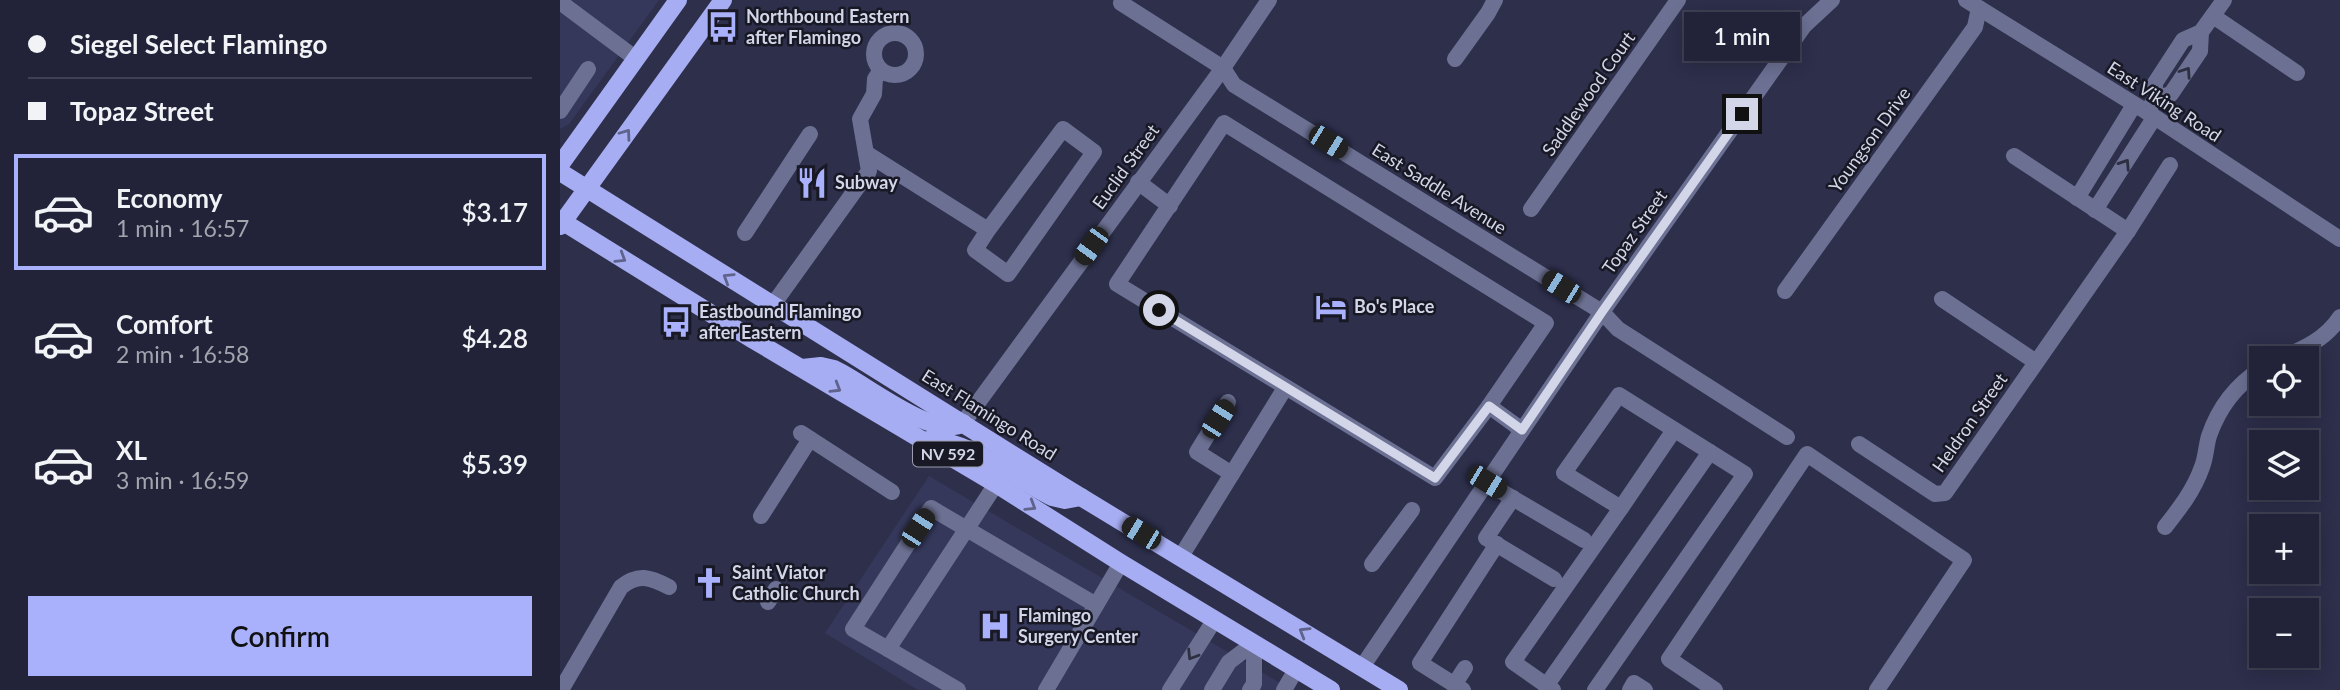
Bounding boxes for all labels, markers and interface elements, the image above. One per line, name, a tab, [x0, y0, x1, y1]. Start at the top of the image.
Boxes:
place label: Northbound Eastern after Flamingo	[746, 5, 909, 48]
bus stop icon: Northbound Eastern after Flamingo	[706, 10, 740, 44]
callout: 1 min	[1684, 12, 1800, 61]
text: 1 min	[1714, 22, 1770, 50]
street label: Saddlewood Court	[1537, 27, 1640, 160]
text: Siegel Select Flamingo	[70, 28, 327, 60]
street label: East Viking Road	[2103, 56, 2226, 146]
one-way arrow	[2178, 67, 2190, 80]
street label: Youngson Drive	[1824, 83, 1915, 196]
text: Topaz Street	[70, 95, 214, 127]
route end	[1726, 98, 1758, 130]
street label: Euclid Street	[1087, 119, 1164, 213]
car	[1305, 122, 1352, 162]
one-way arrow	[618, 130, 630, 142]
street label: East Saddle Avenue	[1368, 138, 1511, 238]
one-way arrow	[2116, 159, 2129, 172]
restaurant icon: Subway	[795, 166, 829, 200]
place label: Subway	[835, 171, 898, 193]
icon: car	[32, 181, 95, 244]
text: Economy	[116, 182, 222, 214]
street label: Topaz Street	[1597, 185, 1672, 278]
text: $3.17	[462, 196, 528, 228]
text: 1 min · 16:57	[116, 214, 249, 242]
car	[1071, 223, 1112, 269]
one-way arrow	[613, 249, 626, 262]
car	[1538, 267, 1585, 307]
one-way arrow	[722, 273, 735, 286]
hotel icon: Bo's Place	[1314, 290, 1348, 324]
route start	[1143, 294, 1175, 326]
place label: Bo's Place	[1354, 295, 1435, 317]
place label: Eastbound Flamingo after Eastern	[699, 300, 862, 343]
bus stop icon: Eastbound Flamingo after Eastern	[659, 305, 693, 339]
icon: car	[32, 307, 95, 370]
text: Comfort	[116, 308, 213, 340]
text: $4.28	[462, 322, 528, 354]
text: 2 min · 16:58	[116, 340, 249, 368]
map controls	[2249, 346, 2319, 668]
button: locate	[2249, 346, 2319, 416]
street label: East Flamingo Road	[918, 364, 1061, 464]
street label: Heldron Street	[1927, 368, 2012, 476]
one-way arrow	[829, 380, 842, 393]
car	[1198, 396, 1239, 442]
button: layers	[2249, 430, 2319, 500]
icon: car	[32, 433, 95, 496]
text: XL	[116, 434, 147, 466]
road number: NV 592	[913, 442, 983, 467]
text: $5.39	[462, 448, 528, 480]
car	[1464, 462, 1511, 502]
text: 3 min · 16:59	[116, 466, 249, 494]
one-way arrow	[1024, 497, 1037, 510]
car	[898, 505, 939, 551]
car	[1118, 513, 1165, 553]
button: +	[2249, 514, 2319, 584]
place label: Saint Viator Catholic Church	[732, 561, 860, 604]
church icon: Saint Viator Catholic Church	[692, 566, 726, 600]
button: Confirm	[28, 596, 532, 676]
button: −	[2249, 598, 2319, 668]
place label: Flamingo Surgery Center	[1018, 604, 1138, 647]
hospital icon: Flamingo Surgery Center	[978, 609, 1012, 643]
one-way arrow	[1298, 627, 1311, 640]
one-way arrow	[1188, 647, 1201, 660]

